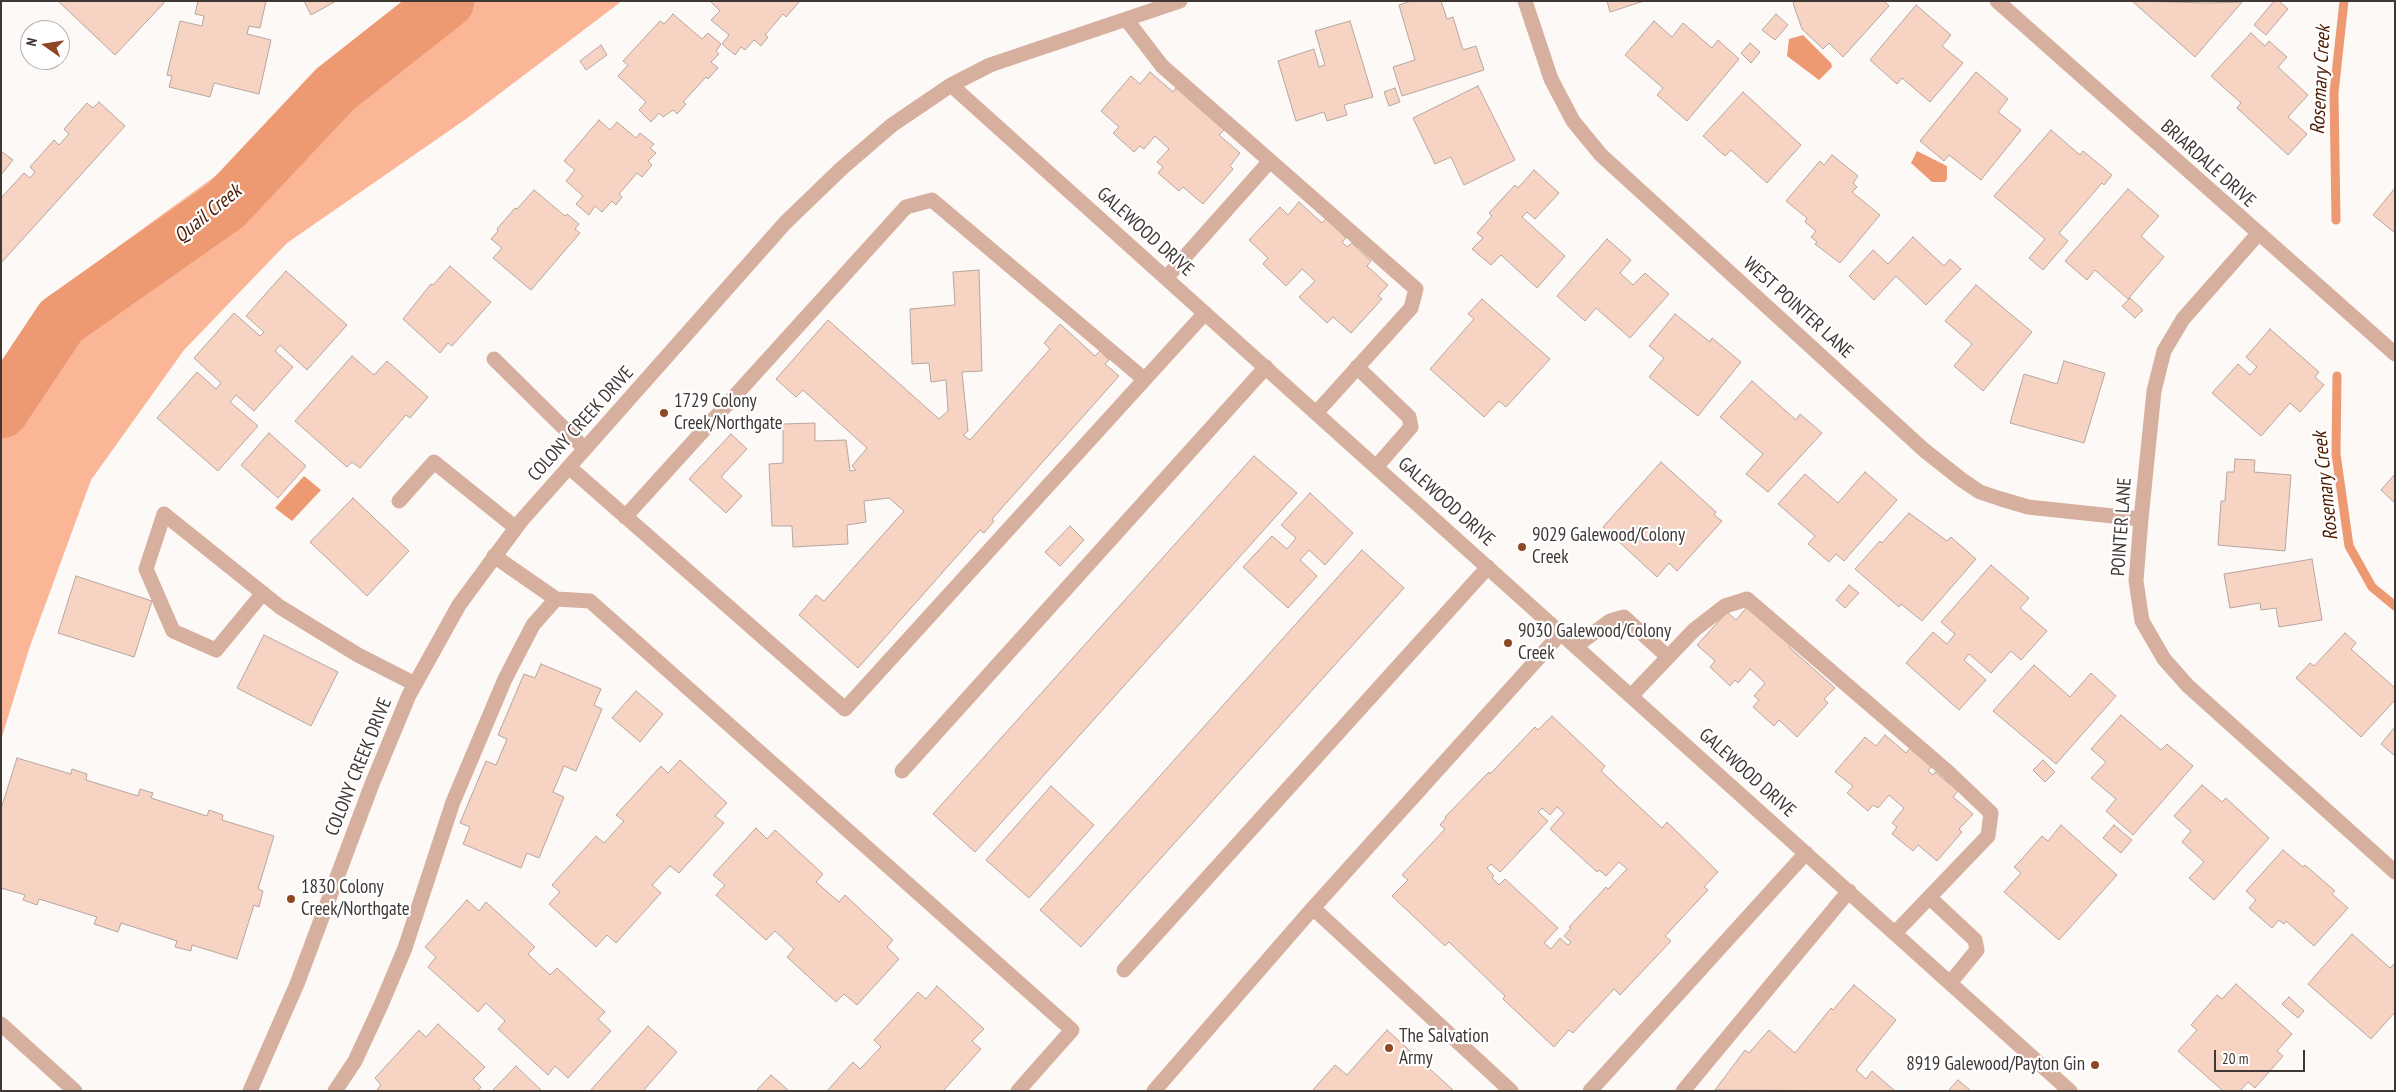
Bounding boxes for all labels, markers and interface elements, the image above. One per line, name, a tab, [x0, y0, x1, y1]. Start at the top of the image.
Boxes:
north arrow	[20, 20, 70, 70]
water label: Rosemary Creek	[2306, 25, 2336, 135]
text: N	[22, 36, 41, 48]
street label: BRIARDALE DRIVE	[2156, 115, 2260, 213]
water label: Quail Creek	[170, 180, 246, 248]
street label: GALEWOOD DRIVE	[1092, 183, 1198, 281]
street label: WEST POINTER LANE	[1738, 253, 1858, 363]
street label: COLONY CREEK DRIVE	[523, 362, 639, 486]
place label: 1729 Colony Creek/Northgate	[674, 391, 783, 435]
marker: 1729 Colony Creek/Northgate	[658, 407, 670, 419]
water label: Rosemary Creek	[2308, 430, 2344, 542]
street label: GALEWOOD DRIVE	[1393, 453, 1499, 551]
street label: POINTER LANE	[2107, 477, 2137, 577]
place label: 9029 Galewood/Colony Creek	[1532, 525, 1685, 569]
marker: 9029 Galewood/Colony Creek	[1516, 541, 1528, 553]
place label: 9030 Galewood/Colony Creek	[1518, 621, 1671, 665]
marker: 9030 Galewood/Colony Creek	[1502, 637, 1514, 649]
street label: COLONY CREEK DRIVE	[321, 695, 397, 839]
street label: GALEWOOD DRIVE	[1694, 724, 1800, 822]
place label: 1830 Colony Creek/Northgate	[301, 877, 410, 921]
marker: 1830 Colony Creek/Northgate	[285, 893, 297, 905]
place label: The Salvation Army	[1399, 1026, 1489, 1070]
scale bar	[2216, 1040, 2307, 1072]
marker: The Salvation Army	[1383, 1042, 1395, 1054]
text: 20 m	[2222, 1049, 2248, 1068]
place label: 8919 Galewood/Payton Gin	[1906, 1054, 2085, 1076]
marker: 8919 Galewood/Payton Gin	[2089, 1059, 2101, 1071]

